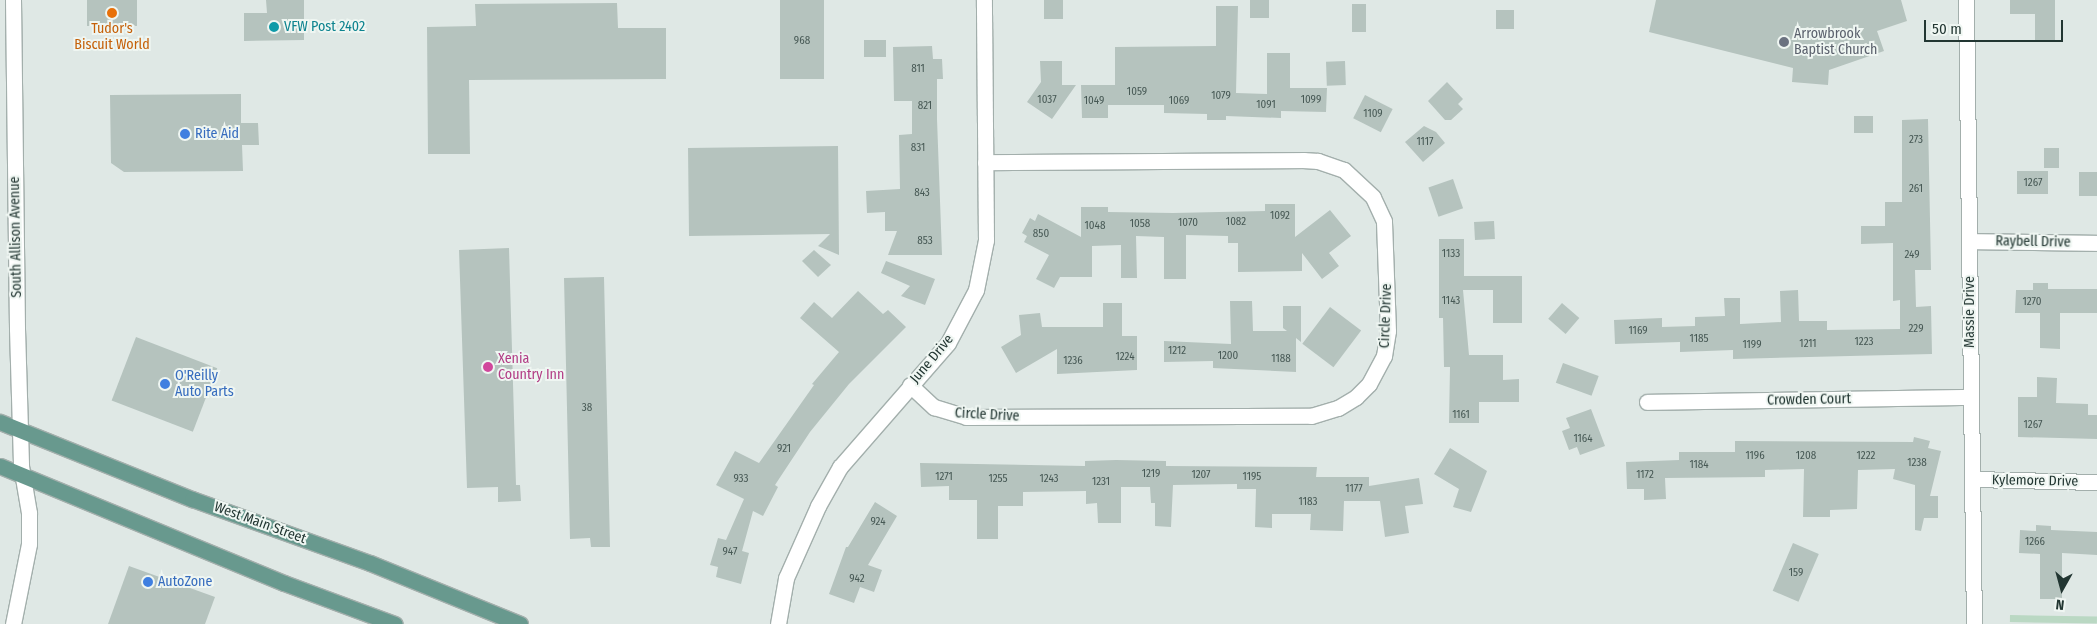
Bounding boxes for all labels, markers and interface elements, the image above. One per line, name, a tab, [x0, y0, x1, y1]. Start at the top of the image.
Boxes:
marker: Tudor's Biscuit World	[106, 7, 118, 19]
scale bar	[1927, 10, 2066, 42]
place label: VFW Post 2402	[284, 19, 365, 35]
text: 50 m	[1932, 20, 1962, 38]
place label: Tudor's Biscuit World	[74, 21, 150, 54]
marker: VFW Post 2402	[268, 21, 280, 33]
place label: Arrowbrook Baptist Church	[1794, 26, 1877, 58]
house number: 968	[794, 34, 810, 48]
marker: Arrowbrook Baptist Church	[1778, 36, 1790, 48]
house number: 811	[911, 62, 925, 76]
house number: 1059	[1127, 85, 1147, 99]
house number: 1079	[1211, 89, 1231, 103]
house number: 1037	[1037, 93, 1057, 107]
house number: 1099	[1301, 93, 1321, 107]
house number: 1049	[1084, 94, 1104, 108]
house number: 1069	[1169, 94, 1189, 108]
house number: 1091	[1256, 98, 1276, 112]
house number: 821	[918, 99, 932, 113]
house number: 1109	[1363, 107, 1383, 121]
place label: Rite Aid	[195, 126, 239, 142]
marker: Rite Aid	[179, 128, 191, 140]
house number: 273	[1909, 133, 1923, 147]
house number: 1117	[1416, 135, 1434, 149]
house number: 831	[911, 141, 925, 155]
street label: South Allison Avenue	[7, 176, 25, 298]
house number: 1267	[2024, 176, 2042, 190]
house number: 261	[1909, 182, 1923, 196]
house number: 843	[914, 186, 930, 200]
house number: 1092	[1270, 209, 1290, 223]
house number: 1082	[1226, 215, 1246, 229]
house number: 1070	[1178, 216, 1198, 230]
house number: 1058	[1130, 217, 1150, 231]
house number: 1048	[1085, 219, 1105, 233]
house number: 850	[1033, 227, 1049, 241]
street label: Raybell Drive	[1995, 233, 2071, 251]
house number: 853	[917, 234, 933, 248]
house number: 1133	[1442, 247, 1460, 261]
house number: 249	[1904, 248, 1920, 262]
street label: Massie Drive	[1962, 276, 1978, 348]
street label: Circle Drive	[1376, 283, 1396, 349]
house number: 1143	[1442, 294, 1460, 308]
house number: 1270	[2022, 295, 2042, 309]
house number: 229	[1909, 322, 1923, 336]
house number: 1169	[1628, 324, 1648, 338]
street label: June Drive	[907, 331, 957, 387]
house number: 1185	[1690, 332, 1708, 346]
house number: 1223	[1855, 335, 1873, 349]
house number: 1211	[1799, 337, 1817, 351]
house number: 1199	[1742, 338, 1762, 352]
house number: 1212	[1168, 344, 1186, 358]
house number: 1200	[1218, 349, 1238, 363]
house number: 1224	[1115, 350, 1135, 364]
place label: Xenia Country Inn	[498, 351, 564, 384]
house number: 1188	[1271, 352, 1291, 366]
house number: 1236	[1063, 354, 1083, 368]
marker: Xenia Country Inn	[482, 361, 494, 373]
place label: O'Reilly Auto Parts	[175, 368, 234, 401]
marker: O'Reilly Auto Parts	[159, 378, 171, 390]
street label: Crowden Court	[1767, 391, 1851, 409]
house number: 38	[582, 401, 592, 415]
street label: Circle Drive	[954, 405, 1020, 425]
house number: 1161	[1452, 408, 1470, 422]
house number: 1267	[2024, 418, 2042, 432]
house number: 1164	[1573, 432, 1593, 446]
house number: 921	[777, 442, 791, 456]
house number: 1196	[1745, 449, 1765, 463]
house number: 1208	[1796, 449, 1816, 463]
house number: 1222	[1857, 449, 1875, 463]
house number: 1238	[1907, 456, 1927, 470]
house number: 1184	[1689, 458, 1709, 472]
house number: 1219	[1142, 467, 1160, 481]
house number: 1207	[1191, 468, 1211, 482]
house number: 1172	[1636, 468, 1654, 482]
house number: 1271	[935, 470, 953, 484]
house number: 1195	[1243, 470, 1261, 484]
house number: 933	[733, 472, 749, 486]
house number: 1255	[988, 472, 1008, 486]
house number: 1243	[1039, 472, 1059, 486]
street label: Kylemore Drive	[1992, 472, 2078, 490]
house number: 1231	[1092, 475, 1110, 489]
house number: 1177	[1345, 482, 1363, 496]
house number: 1183	[1299, 495, 1317, 509]
street label: West Main Street	[212, 499, 308, 547]
house number: 924	[870, 515, 886, 529]
house number: 1266	[2025, 535, 2045, 549]
house number: 947	[723, 545, 737, 559]
north arrow	[2037, 564, 2087, 614]
house number: 159	[1789, 566, 1803, 580]
house number: 942	[849, 572, 865, 586]
place label: AutoZone	[158, 574, 212, 590]
marker: AutoZone	[142, 576, 154, 588]
text: N	[2055, 595, 2065, 613]

